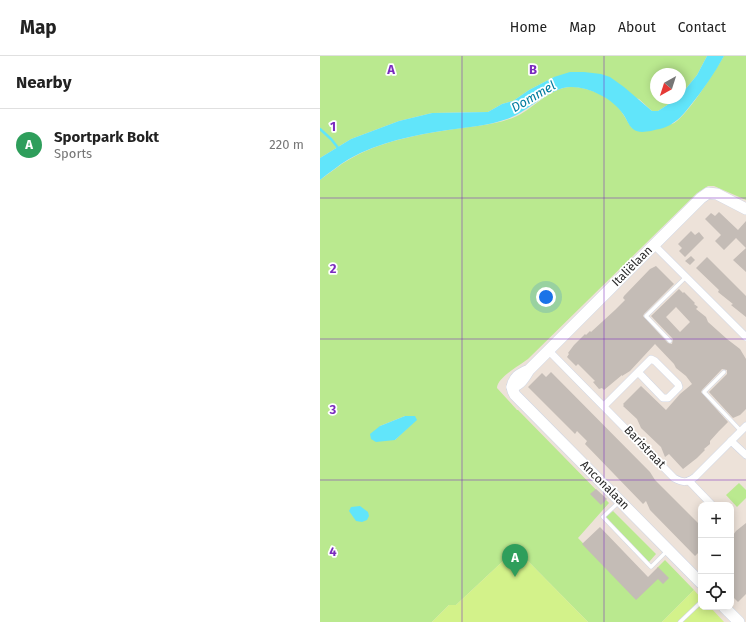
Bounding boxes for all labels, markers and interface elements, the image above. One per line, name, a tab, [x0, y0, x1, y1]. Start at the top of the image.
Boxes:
text: Map	[20, 16, 57, 39]
text: Home	[510, 19, 547, 36]
text: Map	[569, 19, 596, 36]
text: About	[618, 19, 656, 36]
text: Contact	[678, 19, 726, 36]
text: A	[386, 62, 395, 77]
text: B	[529, 62, 537, 77]
north arrow	[650, 68, 686, 104]
text: Nearby	[16, 72, 71, 93]
water label: Dommel	[509, 78, 558, 115]
text: 1	[330, 119, 336, 134]
text: Sportpark Bokt	[54, 128, 159, 146]
text: A	[25, 137, 33, 152]
text: 220 m	[269, 137, 304, 152]
text: Sports	[54, 146, 92, 161]
street label: Italiëlaan	[609, 243, 655, 289]
text: 2	[330, 261, 337, 276]
your location	[536, 287, 556, 307]
text: 3	[329, 402, 337, 417]
street label: Baristraat	[621, 423, 669, 472]
street label: Anconalaan	[578, 458, 632, 512]
map controls	[698, 502, 734, 610]
button: +	[698, 502, 734, 538]
button: −	[698, 538, 734, 574]
text: 4	[329, 544, 337, 559]
pin: A	[502, 544, 528, 577]
button: locate	[698, 574, 734, 610]

